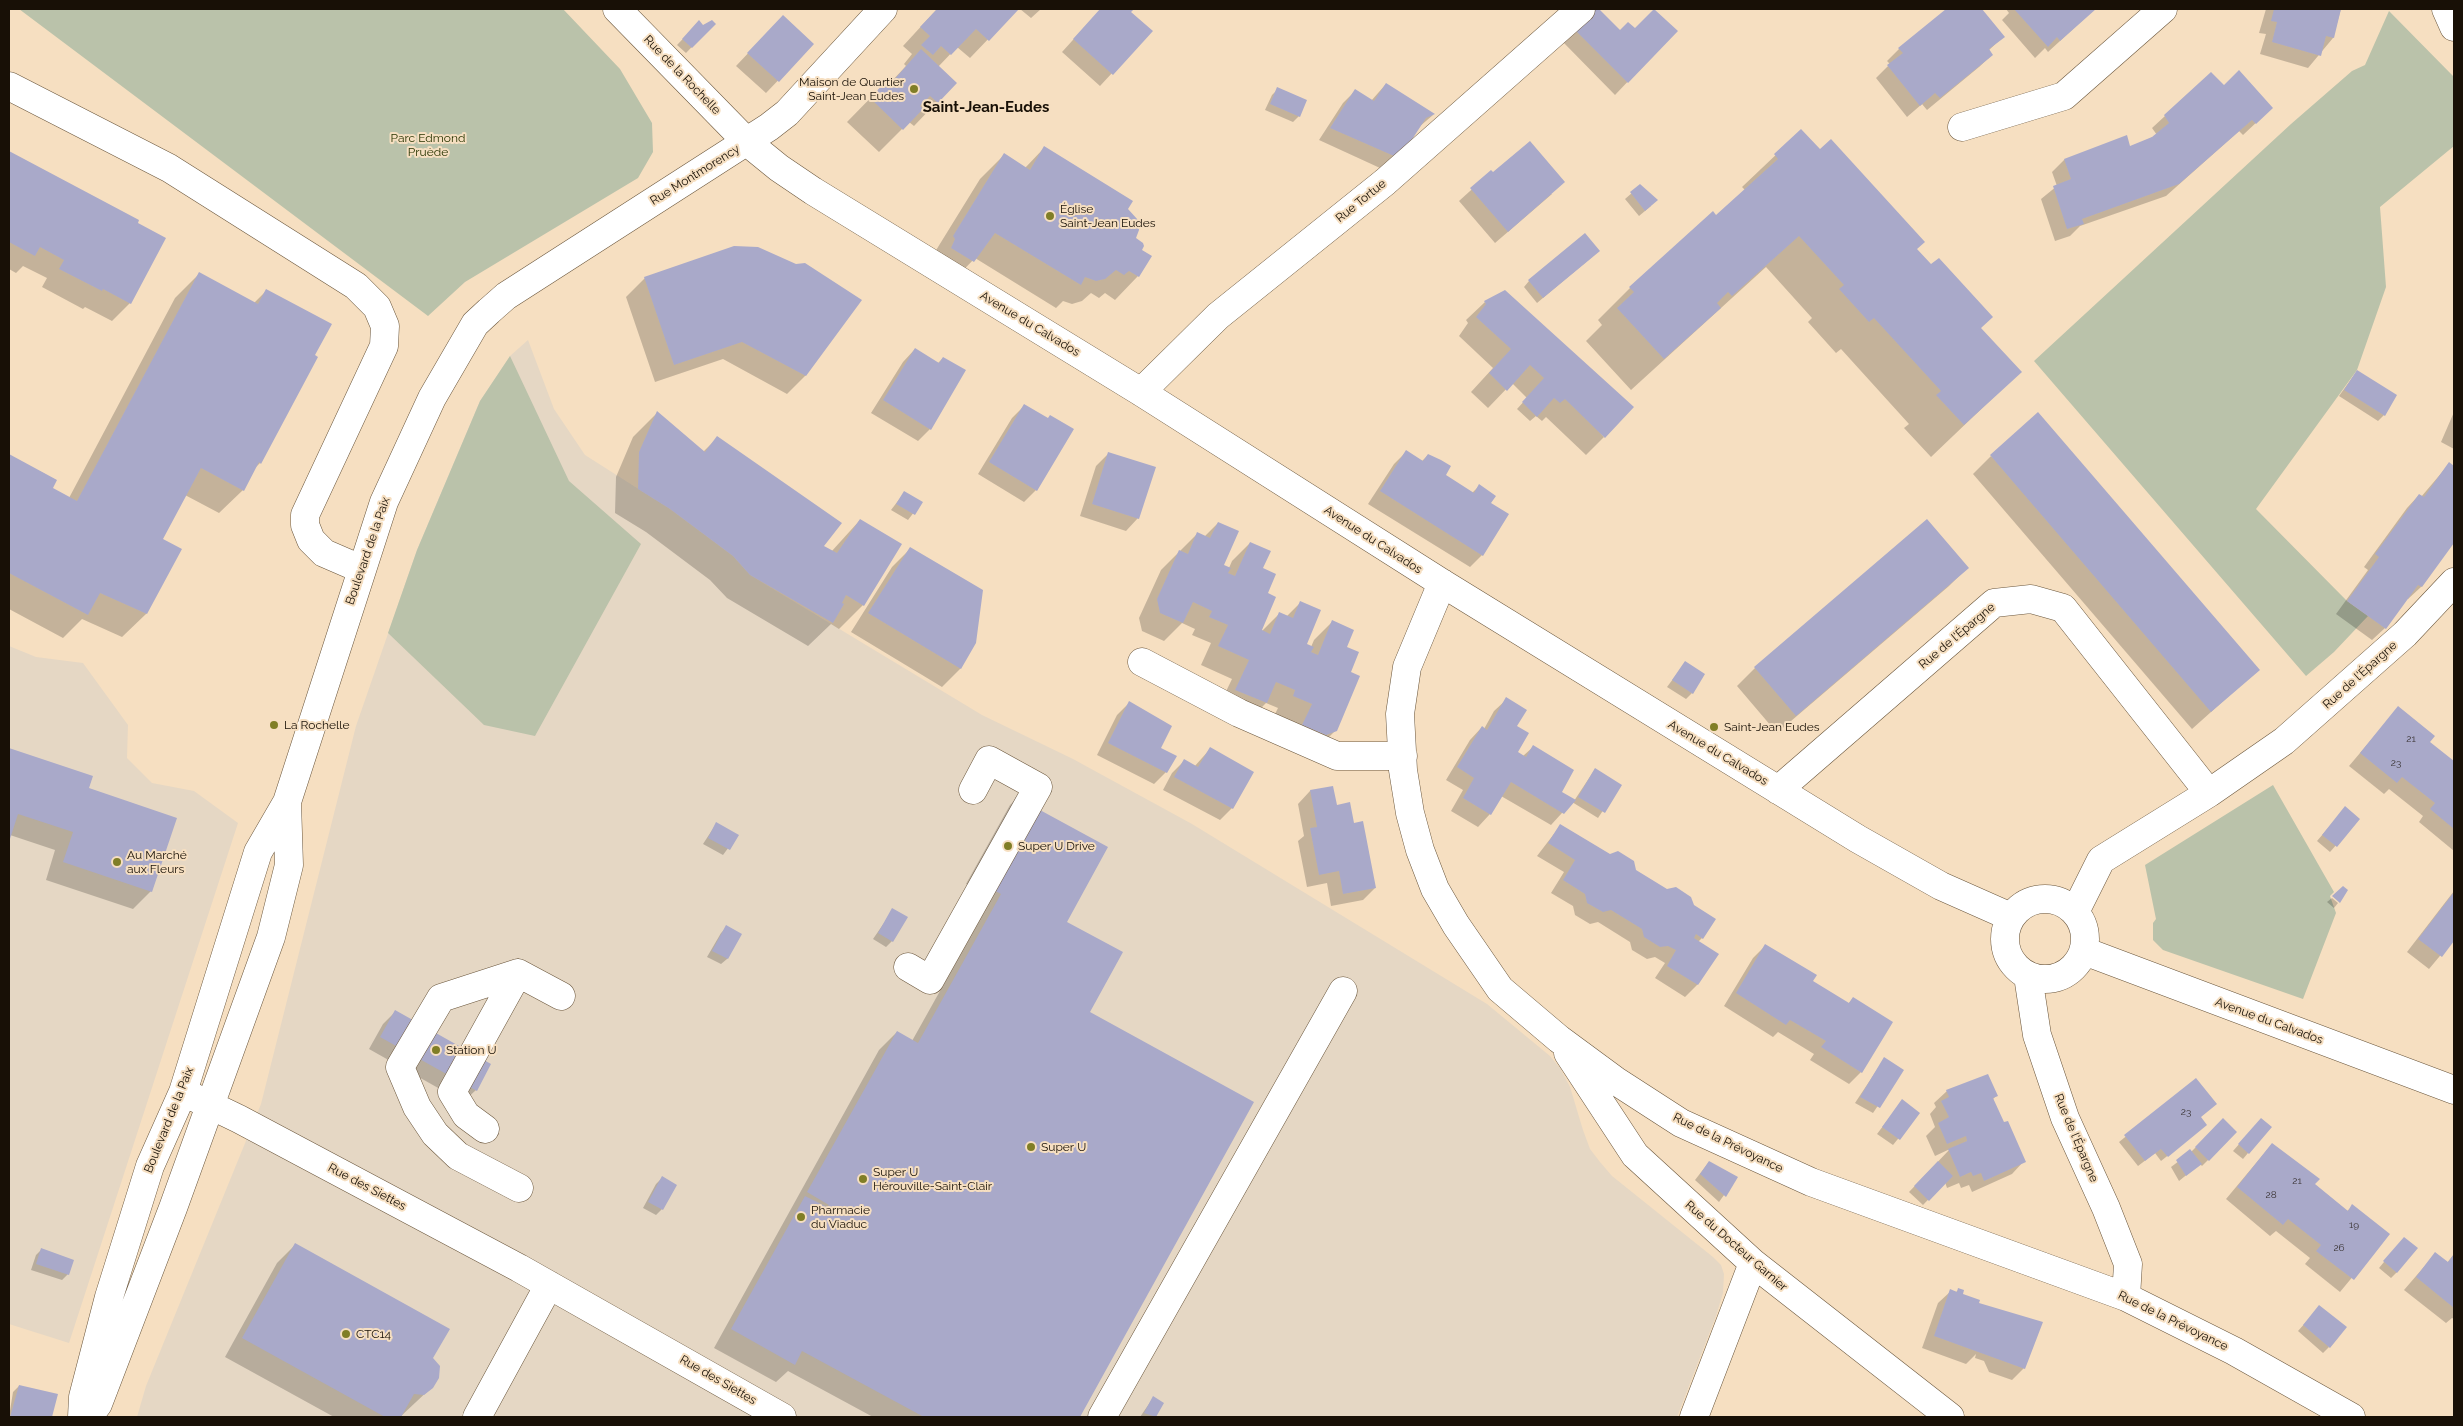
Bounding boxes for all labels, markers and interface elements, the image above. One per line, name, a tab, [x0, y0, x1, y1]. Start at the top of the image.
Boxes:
street label: Rue de la Rochelle	[641, 32, 723, 118]
place label: Maison de Quartier Saint-Jean Eudes	[799, 75, 904, 103]
marker: Maison de Quartier Saint-Jean Eudes	[908, 83, 920, 95]
district label: Saint-Jean-Eudes	[923, 98, 1049, 116]
park label: Parc Edmond Pruède	[391, 131, 465, 159]
street label: Rue Montmorency	[648, 142, 742, 208]
street label: Rue Tortue	[1333, 176, 1389, 226]
place label: Église Saint-Jean Eudes	[1060, 202, 1156, 230]
marker: Église Saint-Jean Eudes	[1044, 210, 1056, 222]
street label: Avenue du Calvados	[978, 289, 1082, 359]
street label: Boulevard de la Paix	[343, 495, 393, 607]
street label: Avenue du Calvados	[1321, 503, 1425, 577]
street label: Rue de l'Épargne	[1916, 600, 1998, 672]
street label: Rue de l'Épargne	[2320, 638, 2400, 712]
place label: La Rochelle	[284, 718, 350, 732]
street label: Avenue du Calvados	[1666, 718, 1770, 788]
marker: La Rochelle	[268, 719, 280, 731]
place label: Saint-Jean Eudes	[1724, 720, 1820, 734]
marker: Saint-Jean Eudes	[1708, 721, 1720, 733]
house number: 21	[2406, 733, 2416, 745]
house number: 23	[2391, 757, 2401, 769]
place label: Super U Drive	[1018, 839, 1095, 853]
marker: Super U Drive	[1002, 840, 1014, 852]
place label: Au Marché aux Fleurs	[127, 848, 187, 876]
marker: Au Marché aux Fleurs	[111, 856, 123, 868]
street label: Avenue du Calvados	[2213, 995, 2325, 1047]
place label: Station U	[446, 1043, 497, 1057]
marker: Station U	[430, 1044, 442, 1056]
street label: Boulevard de la Paix	[141, 1065, 197, 1175]
street label: Rue de l'Épargne	[2051, 1092, 2101, 1184]
house number: 23	[2181, 1106, 2191, 1118]
street label: Rue de la Prévoyance	[1671, 1110, 1785, 1176]
place label: Super U	[1041, 1140, 1086, 1154]
marker: Super U	[1025, 1141, 1037, 1153]
street label: Rue des Siettes	[326, 1160, 408, 1214]
place label: Super U Hérouville-Saint-Clair	[873, 1165, 992, 1193]
marker: Super U Hérouville-Saint-Clair	[857, 1173, 869, 1185]
house number: 21	[2292, 1175, 2302, 1187]
house number: 28	[2265, 1189, 2277, 1201]
street label: Rue du Docteur Garnier	[1682, 1198, 1790, 1294]
place label: Pharmacie du Viaduc	[811, 1203, 870, 1231]
marker: Pharmacie du Viaduc	[795, 1211, 807, 1223]
house number: 19	[2349, 1219, 2359, 1231]
house number: 26	[2333, 1242, 2345, 1254]
street label: Rue de la Prévoyance	[2116, 1288, 2230, 1354]
place label: CTC14	[356, 1327, 391, 1341]
marker: CTC14	[340, 1328, 352, 1340]
street label: Rue des Siettes	[677, 1352, 759, 1408]

